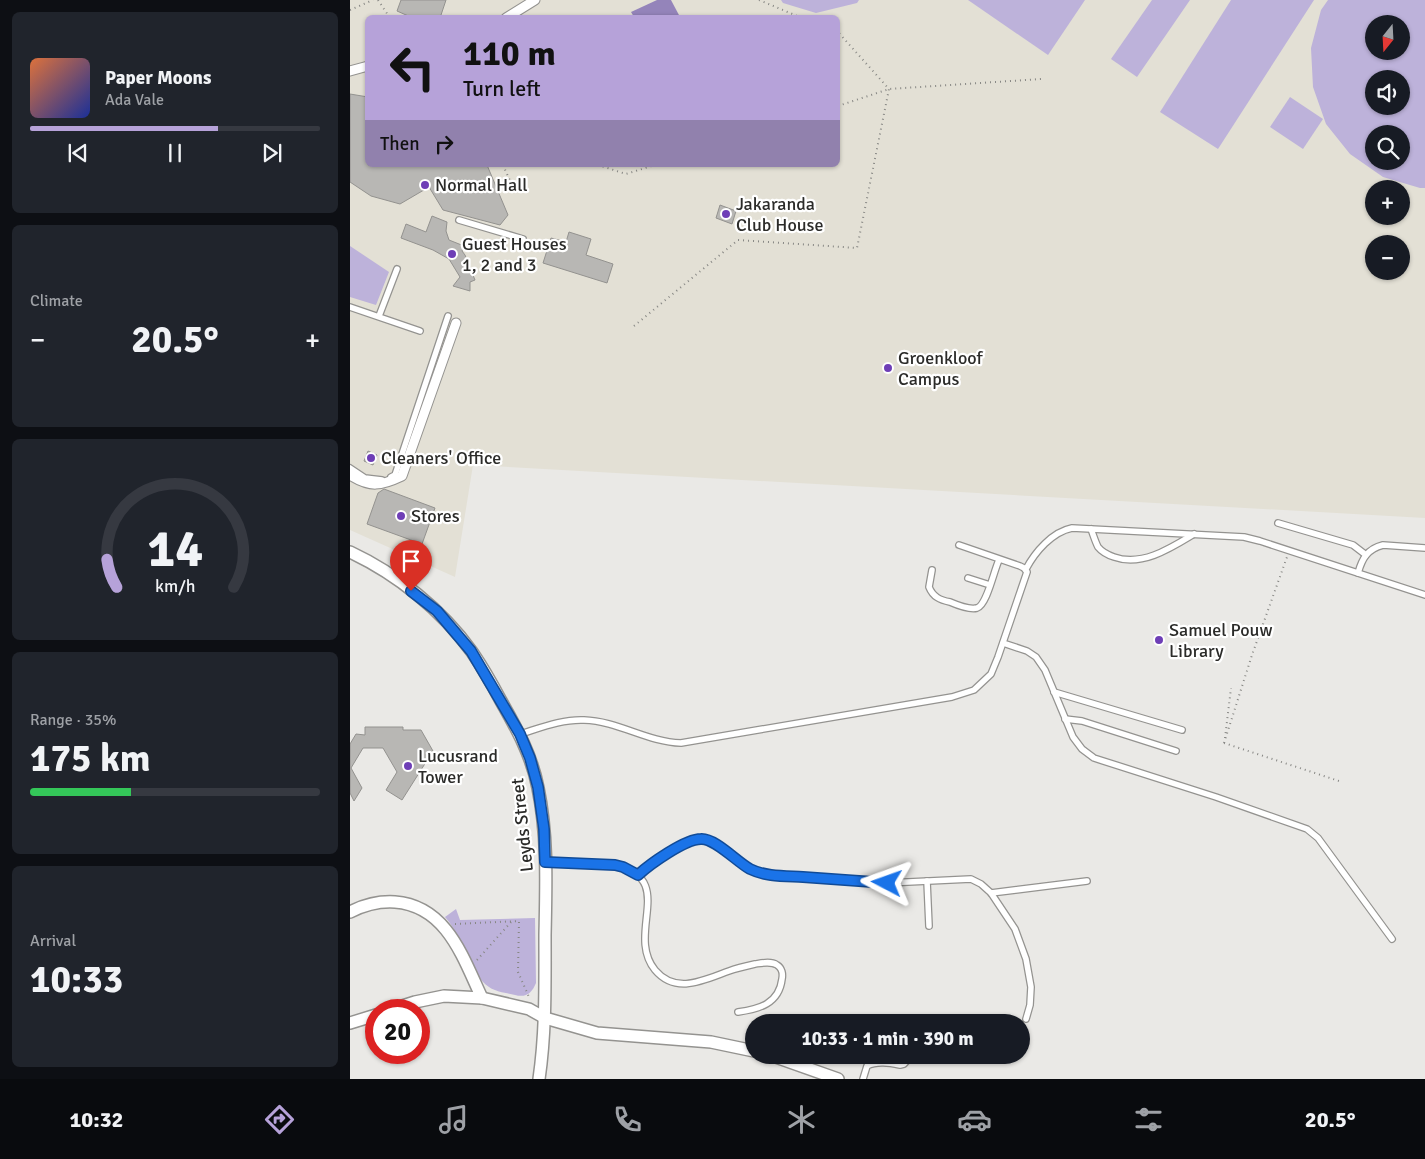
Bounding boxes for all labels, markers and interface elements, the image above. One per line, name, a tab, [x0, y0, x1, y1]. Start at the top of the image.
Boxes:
north arrow	[1365, 15, 1410, 60]
map controls	[1365, 15, 1410, 280]
text: 110 m	[463, 32, 556, 75]
icon: left	[380, 35, 445, 100]
text: Paper Moons	[105, 66, 211, 90]
button: sound	[1365, 70, 1410, 115]
text: Turn left	[463, 75, 541, 102]
text: Ada Vale	[105, 90, 164, 110]
button: search	[1365, 125, 1410, 170]
icon: right	[430, 130, 458, 158]
text: Then	[380, 132, 420, 156]
icon: previous	[64, 139, 92, 167]
icon: pause	[161, 139, 189, 167]
icon: next	[258, 139, 286, 167]
place label: Normal Hall	[435, 174, 528, 196]
marker: Normal Hall	[419, 179, 431, 191]
button: +	[1365, 180, 1410, 225]
place label: Jakaranda Club House	[736, 193, 823, 236]
marker: Jakaranda Club House	[720, 208, 732, 220]
place label: Guest Houses 1, 2 and 3	[462, 233, 567, 276]
button: −	[1365, 235, 1410, 280]
marker: Guest Houses 1, 2 and 3	[446, 248, 458, 260]
text: Climate	[30, 291, 83, 311]
text: 20.5°	[131, 316, 219, 363]
text: −	[30, 323, 45, 357]
text: +	[305, 323, 320, 357]
place label: Groenkloof Campus	[898, 347, 984, 390]
marker: Groenkloof Campus	[882, 362, 894, 374]
place label: Cleaners' Office	[381, 447, 501, 469]
marker: Cleaners' Office	[365, 452, 377, 464]
place label: Stores	[411, 505, 460, 527]
marker: Stores	[395, 510, 407, 522]
text: 14	[147, 517, 203, 581]
pin	[390, 540, 432, 591]
icon: arrive	[397, 547, 425, 575]
text: km/h	[155, 575, 195, 597]
place label: Samuel Pouw Library	[1169, 619, 1272, 662]
marker: Samuel Pouw Library	[1153, 634, 1165, 646]
text: Range · 35%	[30, 710, 116, 730]
text: 175 km	[30, 735, 151, 782]
place label: Lucusrand Tower	[418, 745, 498, 788]
marker: Lucusrand Tower	[402, 760, 414, 772]
street label: Leyds Street	[506, 777, 538, 873]
position arrow	[860, 856, 912, 908]
text: Arrival	[30, 931, 76, 951]
text: 10:33	[30, 956, 123, 1003]
speed limit sign: 20	[365, 999, 430, 1064]
text: 10:33 · 1 min · 390 m	[801, 1027, 974, 1051]
icon: directions	[262, 1102, 297, 1137]
icon: music	[436, 1102, 471, 1137]
icon: phone	[610, 1102, 645, 1137]
icon: climate	[784, 1102, 819, 1137]
icon: car	[957, 1102, 992, 1137]
icon: filters	[1131, 1102, 1166, 1137]
text: 10:32	[69, 1106, 123, 1133]
text: 20.5°	[1305, 1106, 1356, 1133]

